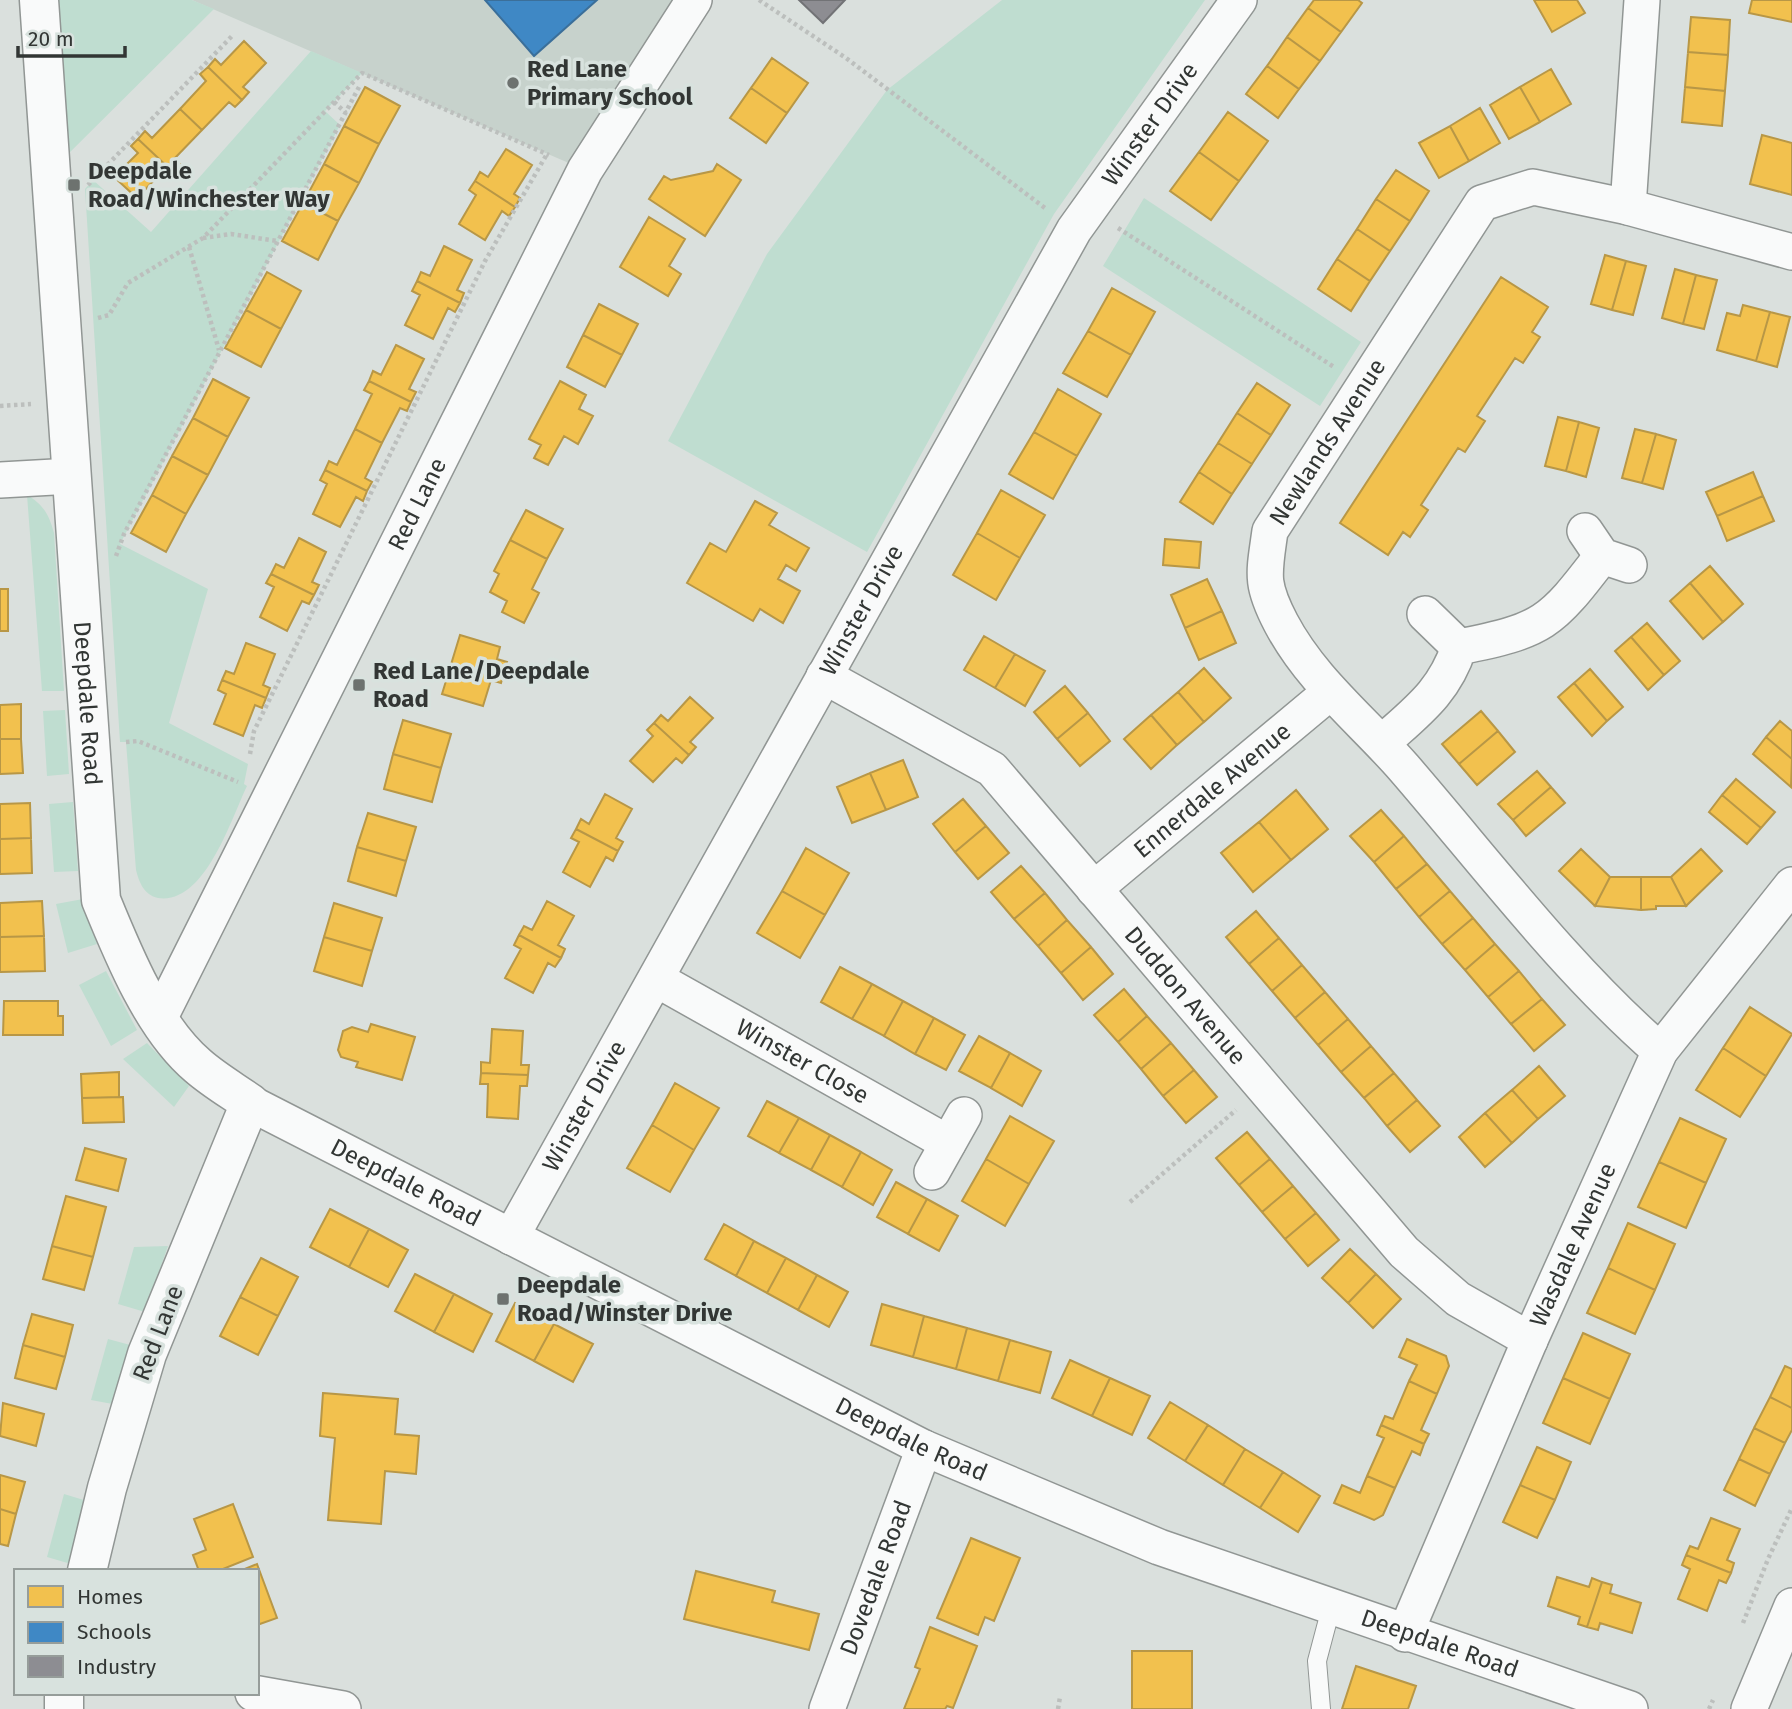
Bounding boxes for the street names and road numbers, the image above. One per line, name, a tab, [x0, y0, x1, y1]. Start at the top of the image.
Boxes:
street label: Winster Drive	[1096, 57, 1204, 191]
street label: Newlands Avenue	[1264, 354, 1392, 530]
street label: Red Lane	[382, 453, 452, 555]
street label: Winster Drive	[814, 540, 909, 681]
street label: Deepdale Road	[68, 620, 107, 787]
street label: Ennerdale Avenue	[1128, 717, 1296, 864]
street label: Duddon Avenue	[1119, 921, 1252, 1070]
street label: Winster Close	[731, 1013, 874, 1110]
street label: Winster Drive	[537, 1036, 632, 1176]
street label: Deepdale Road	[326, 1133, 486, 1233]
street label: Wasdale Avenue	[1524, 1158, 1622, 1331]
street label: Red Lane	[127, 1281, 189, 1385]
street label: Deepdale Road	[831, 1391, 991, 1487]
street label: Dovedale Road	[834, 1496, 917, 1659]
street label: Deepdale Road	[1357, 1603, 1522, 1684]

